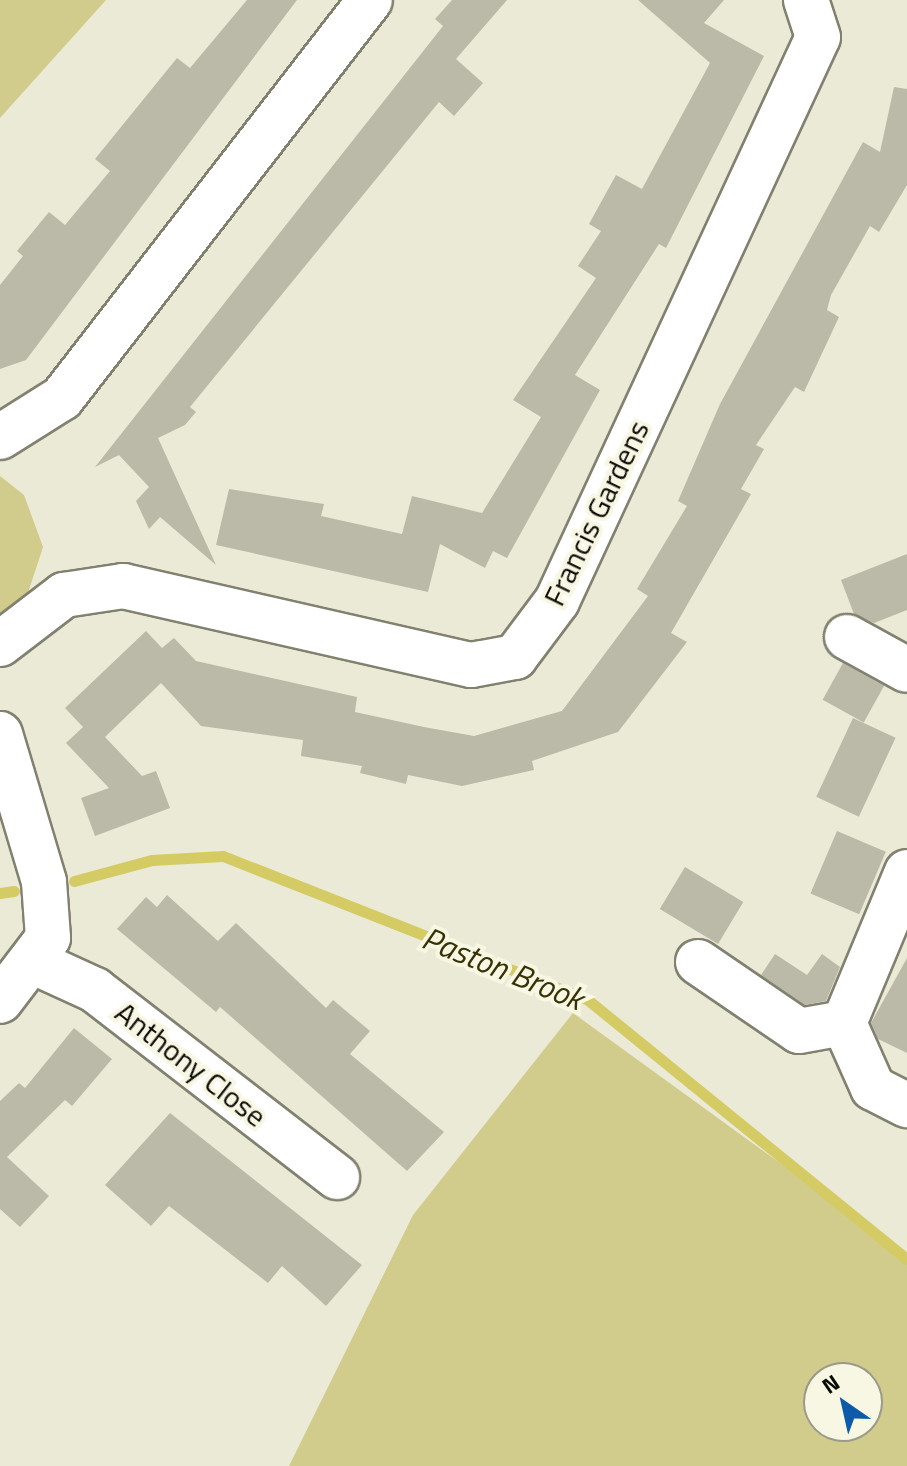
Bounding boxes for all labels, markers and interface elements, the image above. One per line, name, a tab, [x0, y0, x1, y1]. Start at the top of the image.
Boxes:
street label: Francis Gardens	[536, 415, 656, 611]
water label: Paston Brook	[417, 918, 589, 1018]
street label: Anthony Close	[108, 994, 274, 1134]
north arrow	[803, 1362, 883, 1442]
text: N	[815, 1365, 847, 1402]

